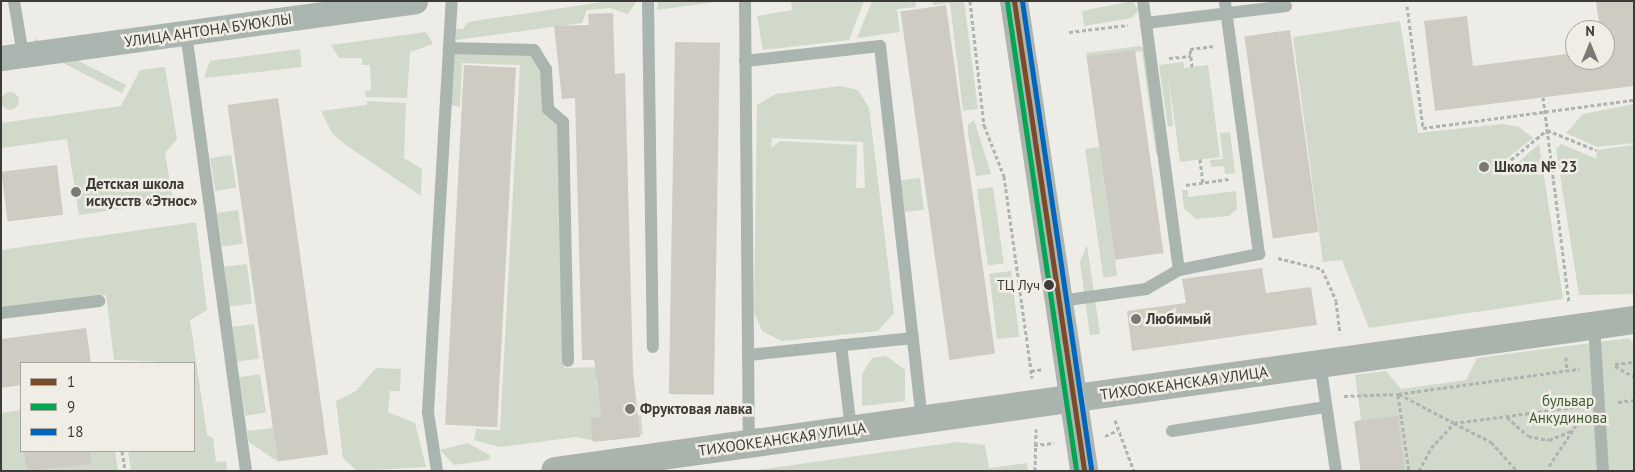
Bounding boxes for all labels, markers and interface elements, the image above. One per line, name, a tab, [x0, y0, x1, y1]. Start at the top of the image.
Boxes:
street label: УЛИЦА АНТОНА БУЮКЛЫ	[122, 9, 294, 51]
north arrow	[1565, 20, 1615, 70]
text: N	[1585, 22, 1595, 40]
place label: Школа № 23	[1494, 158, 1577, 176]
marker: Школа № 23	[1478, 161, 1490, 173]
place label: Детская школа искусств «Этнос»	[86, 174, 197, 209]
marker: Детская школа искусств «Этнос»	[70, 186, 82, 198]
place label: ТЦ Луч	[997, 277, 1040, 293]
marker: ТЦ Луч	[1044, 280, 1054, 290]
place label: Любимый	[1146, 310, 1211, 328]
marker: Любимый	[1130, 313, 1142, 325]
legend	[20, 362, 195, 452]
street label: ТИХООКЕАНСКАЯ УЛИЦА	[1099, 362, 1269, 404]
text: 1	[67, 372, 75, 391]
park label: бульвар Анкудинова	[1529, 391, 1607, 426]
text: 9	[67, 397, 75, 416]
place label: Фруктовая лавка	[640, 400, 753, 418]
marker: Фруктовая лавка	[624, 403, 636, 415]
street label: ТИХООКЕАНСКАЯ УЛИЦА	[697, 418, 867, 460]
text: 18	[67, 422, 83, 441]

